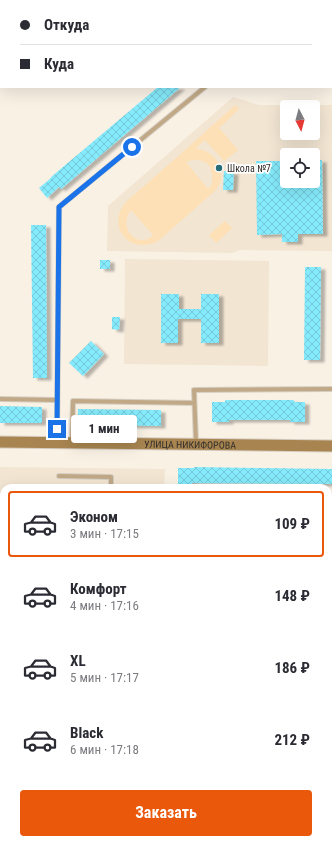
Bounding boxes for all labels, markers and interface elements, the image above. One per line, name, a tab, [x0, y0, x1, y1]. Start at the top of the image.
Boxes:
text: Откуда	[44, 16, 89, 34]
text: Куда	[44, 55, 74, 73]
north arrow	[280, 100, 320, 140]
map controls	[280, 100, 320, 188]
route start	[123, 138, 141, 156]
button: locate	[280, 148, 320, 188]
marker: Школа №7	[214, 163, 224, 173]
place label: Школа №7	[227, 163, 271, 174]
callout: 1 мин	[71, 415, 137, 443]
route end	[48, 420, 66, 438]
text: 1 мин	[88, 421, 120, 436]
street label: УЛИЦА НИКИФОРОВА	[144, 438, 236, 451]
icon: car	[22, 506, 58, 542]
text: Эконом	[70, 508, 118, 526]
text: 109 ₽	[274, 515, 310, 533]
text: 3 мин · 17:15	[70, 526, 139, 541]
icon: car	[22, 578, 58, 614]
text: Комфорт	[70, 580, 127, 598]
text: 148 ₽	[274, 587, 310, 605]
text: 4 мин · 17:16	[70, 598, 139, 613]
icon: car	[22, 650, 58, 686]
text: XL	[70, 652, 86, 670]
text: 186 ₽	[274, 659, 310, 677]
text: 5 мин · 17:17	[70, 670, 139, 685]
icon: car	[22, 722, 58, 758]
text: Black	[70, 724, 103, 742]
text: 212 ₽	[274, 731, 310, 749]
text: 6 мин · 17:18	[70, 742, 139, 757]
button: Заказать	[20, 790, 312, 836]

